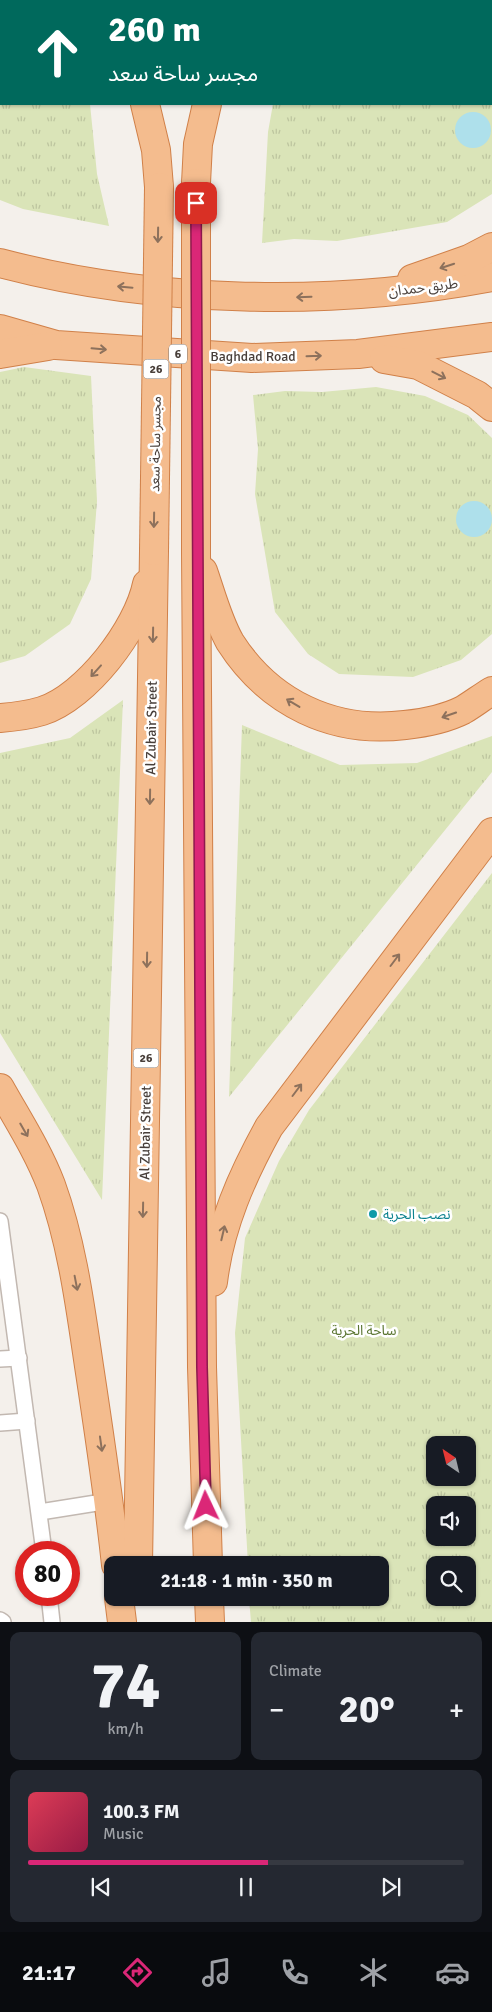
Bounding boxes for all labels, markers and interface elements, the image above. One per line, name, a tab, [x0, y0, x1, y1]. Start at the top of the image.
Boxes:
text: 260 m	[108, 8, 201, 51]
icon: ahead	[25, 20, 90, 85]
text: مجسر ساحة سعد	[108, 60, 258, 87]
pin	[175, 182, 217, 224]
icon: arrive	[182, 189, 210, 217]
one-way arrow	[153, 227, 163, 243]
one-way arrow	[440, 262, 456, 271]
street label: طريق حمدان	[387, 275, 459, 301]
one-way arrow	[117, 282, 133, 291]
one-way arrow	[297, 292, 313, 301]
one-way arrow	[91, 344, 107, 354]
road number: 6	[169, 344, 187, 364]
street label: Baghdad Road	[210, 348, 296, 365]
one-way arrow	[305, 351, 321, 360]
road number: 26	[144, 359, 168, 378]
one-way arrow	[431, 370, 446, 380]
street label: مجسر ساحة سعد	[146, 396, 165, 492]
one-way arrow	[149, 512, 159, 528]
one-way arrow	[148, 626, 157, 642]
one-way arrow	[90, 665, 101, 678]
street label: Al Zubair Street	[142, 681, 161, 775]
one-way arrow	[287, 698, 301, 708]
one-way arrow	[442, 710, 458, 720]
one-way arrow	[145, 788, 155, 805]
one-way arrow	[142, 951, 152, 967]
one-way arrow	[390, 953, 400, 967]
road number: 26	[134, 1048, 158, 1068]
one-way arrow	[292, 1084, 303, 1097]
street label: Al Zubair Street	[136, 1086, 155, 1180]
one-way arrow	[20, 1123, 30, 1137]
one-way arrow	[138, 1201, 148, 1217]
place label: نصب الحرية	[383, 1206, 451, 1223]
marker: نصب الحرية	[367, 1208, 379, 1220]
one-way arrow	[219, 1225, 228, 1241]
one-way arrow	[71, 1275, 81, 1291]
park label: ساحة الحرية	[331, 1322, 397, 1339]
one-way arrow	[96, 1436, 106, 1452]
north arrow	[426, 1436, 476, 1486]
map controls	[426, 1436, 476, 1606]
position arrow	[179, 1479, 231, 1531]
button: sound	[426, 1496, 476, 1546]
speed limit sign: 80	[15, 1541, 80, 1606]
button: search	[426, 1556, 476, 1606]
text: 21:18 · 1 min · 350 m	[160, 1569, 333, 1593]
text: 74	[90, 1646, 161, 1726]
text: Climate	[269, 1661, 322, 1681]
text: 20°	[338, 1686, 395, 1733]
text: −	[269, 1693, 284, 1727]
text: +	[449, 1693, 464, 1727]
text: km/h	[107, 1719, 144, 1739]
text: 100.3 FM	[103, 1800, 180, 1824]
text: Music	[103, 1824, 144, 1844]
icon: previous	[87, 1873, 115, 1901]
icon: pause	[232, 1873, 260, 1901]
icon: next	[377, 1873, 405, 1901]
icon: directions	[120, 1955, 155, 1990]
icon: music	[199, 1955, 234, 1990]
icon: phone	[277, 1955, 312, 1990]
icon: climate	[356, 1955, 391, 1990]
icon: car	[435, 1955, 470, 1990]
text: 21:17	[22, 1959, 76, 1986]

